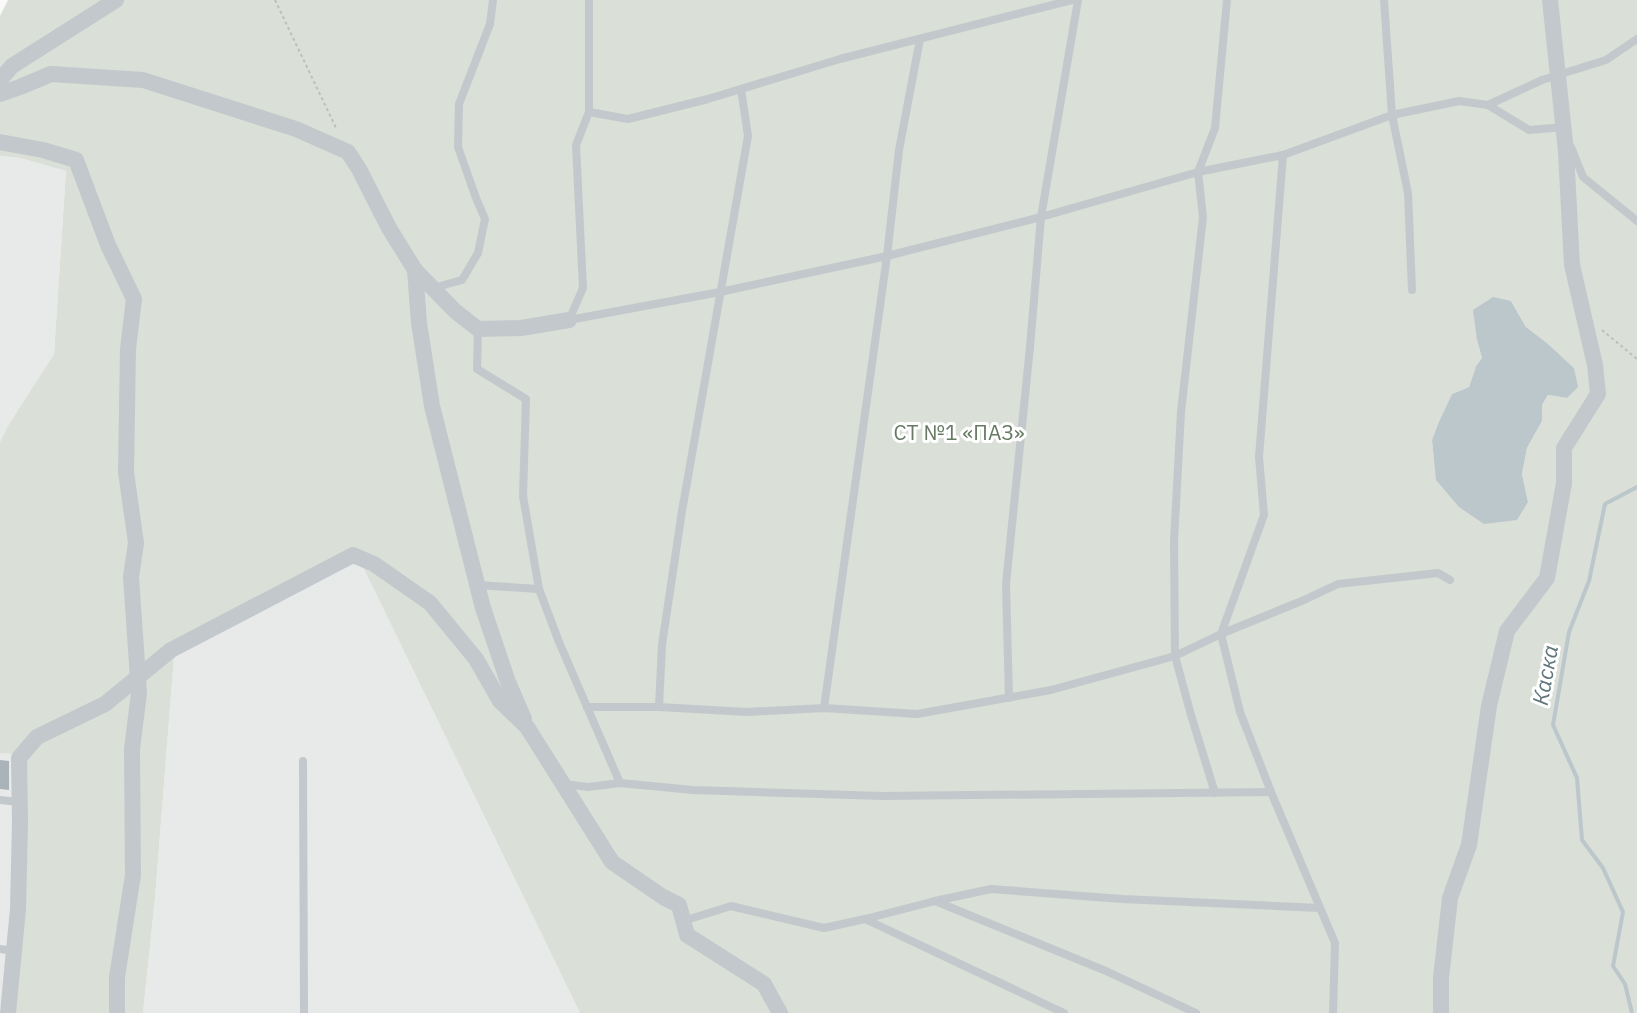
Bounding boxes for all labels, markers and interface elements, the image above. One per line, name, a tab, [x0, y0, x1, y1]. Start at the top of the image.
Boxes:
park label: СТ №1 «ПАЗ»	[894, 418, 1025, 446]
water label: Каска	[1525, 643, 1564, 707]

